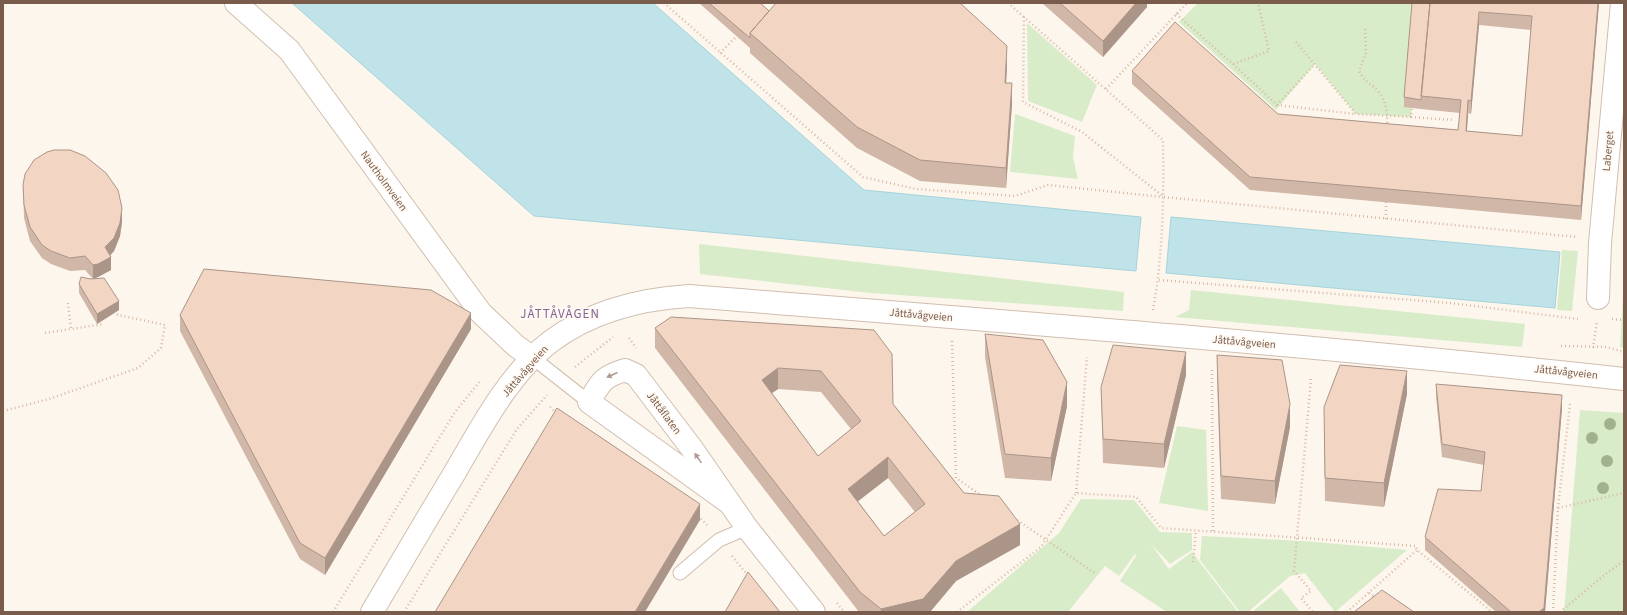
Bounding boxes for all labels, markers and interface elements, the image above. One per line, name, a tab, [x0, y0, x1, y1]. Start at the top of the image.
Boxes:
street label: Laberget	[1599, 130, 1617, 172]
street label: Nautholmveien	[357, 148, 411, 214]
district label: JÅTTÅVÅGEN	[520, 305, 600, 323]
street label: Jåttåvågveien	[889, 305, 953, 325]
street label: Jåttåvågveien	[1212, 332, 1276, 352]
street label: Jåttåvågveien	[498, 342, 552, 400]
street label: Jåttåvågveien	[1533, 361, 1599, 383]
one-way arrow	[606, 372, 617, 378]
street label: Jåttåflaten	[643, 389, 685, 437]
one-way arrow	[694, 453, 702, 463]

